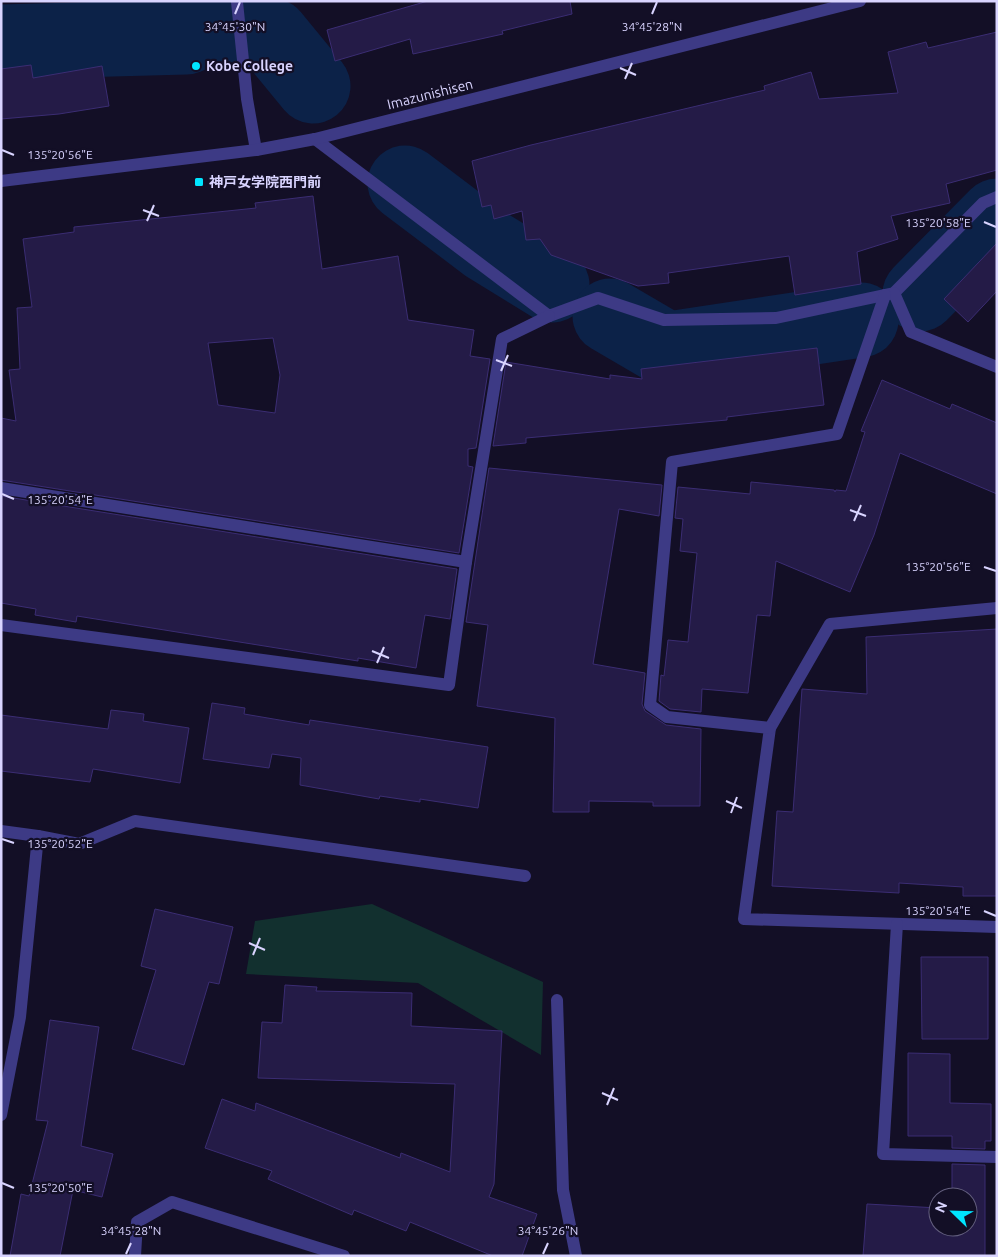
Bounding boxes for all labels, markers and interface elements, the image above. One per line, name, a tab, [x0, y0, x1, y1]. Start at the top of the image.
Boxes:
text: 34°45'30"N	[205, 20, 265, 33]
text: 34°45'28"N	[622, 20, 682, 33]
place label: Kobe College	[206, 58, 293, 74]
marker: Kobe College	[190, 60, 202, 72]
street label: Imazunishisen	[385, 76, 475, 112]
text: 135°20'56"E	[27, 148, 93, 161]
place label: 神戸女学院西門前	[209, 174, 321, 190]
marker: 神戸女学院西門前	[193, 176, 205, 188]
text: 135°20'58"E	[905, 216, 971, 229]
text: 135°20'54"E	[27, 493, 93, 506]
text: 135°20'56"E	[905, 560, 971, 573]
text: 135°20'52"E	[27, 837, 93, 850]
text: 135°20'54"E	[905, 904, 971, 917]
text: 135°20'50"E	[27, 1181, 93, 1194]
north arrow	[928, 1187, 978, 1237]
text: N	[932, 1199, 950, 1215]
text: 34°45'28"N	[101, 1224, 161, 1237]
text: 34°45'26"N	[518, 1224, 578, 1237]

